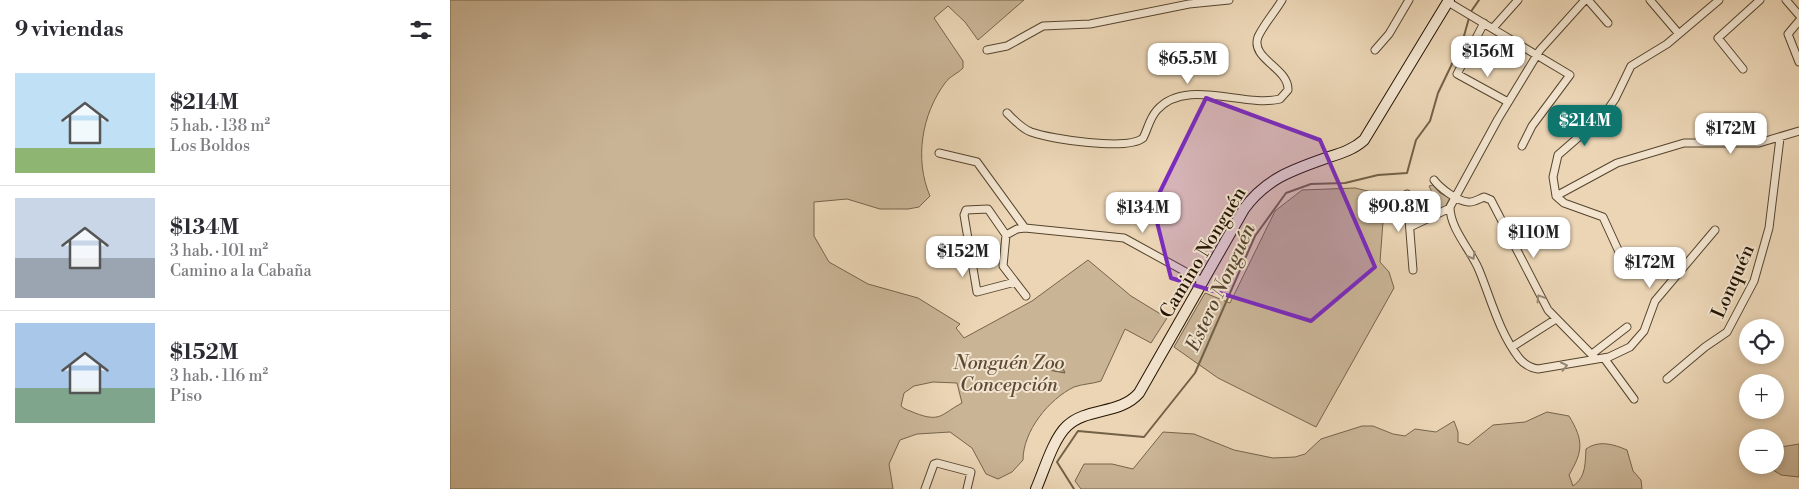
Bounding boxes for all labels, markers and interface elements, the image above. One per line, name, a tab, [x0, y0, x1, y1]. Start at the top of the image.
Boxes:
icon: filters	[407, 16, 435, 44]
text: 9 viviendas	[15, 17, 123, 43]
pin: $156M	[1453, 36, 1523, 78]
pin: $65.5M	[1147, 42, 1229, 85]
text: $156M	[1462, 42, 1514, 62]
text: $65.5M	[1159, 49, 1217, 69]
text: $214M	[170, 90, 239, 116]
icon: home	[55, 93, 115, 153]
pin: $214M	[1550, 104, 1620, 147]
text: $214M	[1559, 111, 1611, 131]
pin: $172M	[1696, 112, 1766, 155]
text: 5 hab. · 138 m²	[170, 116, 270, 136]
text: $172M	[1706, 119, 1756, 139]
text: Los Boldos	[170, 136, 250, 156]
street label: Camino Nonguén	[1154, 182, 1252, 323]
pin: $90.8M	[1358, 190, 1440, 233]
pin: $134M	[1108, 192, 1178, 234]
text: $90.8M	[1369, 197, 1429, 217]
text: $134M	[1117, 198, 1169, 218]
text: $134M	[170, 215, 239, 241]
pin: $110M	[1499, 216, 1569, 259]
icon: home	[55, 218, 115, 278]
water label: Estero Nonguén	[1180, 219, 1262, 356]
text: $110M	[1508, 223, 1560, 243]
pin: $152M	[928, 236, 998, 278]
text: 3 hab. · 101 m²	[170, 241, 268, 261]
street label: Lonquén	[1706, 241, 1760, 322]
text: $152M	[937, 242, 989, 262]
pin: $172M	[1615, 246, 1685, 289]
one-way arrow	[1465, 251, 1475, 260]
text: $172M	[1625, 253, 1675, 273]
text: Camino a la Cabaña	[170, 261, 312, 281]
one-way arrow	[1536, 294, 1546, 303]
map controls	[1739, 319, 1784, 474]
button: locate	[1739, 319, 1784, 364]
text: $152M	[170, 340, 238, 366]
icon: home	[55, 343, 115, 403]
park label: Nonguén Zoo Concepción	[952, 351, 1065, 397]
one-way arrow	[1560, 361, 1569, 371]
text: 3 hab. · 116 m²	[170, 366, 268, 386]
button: +	[1739, 374, 1784, 419]
text: Piso	[170, 386, 202, 406]
button: −	[1739, 429, 1784, 474]

